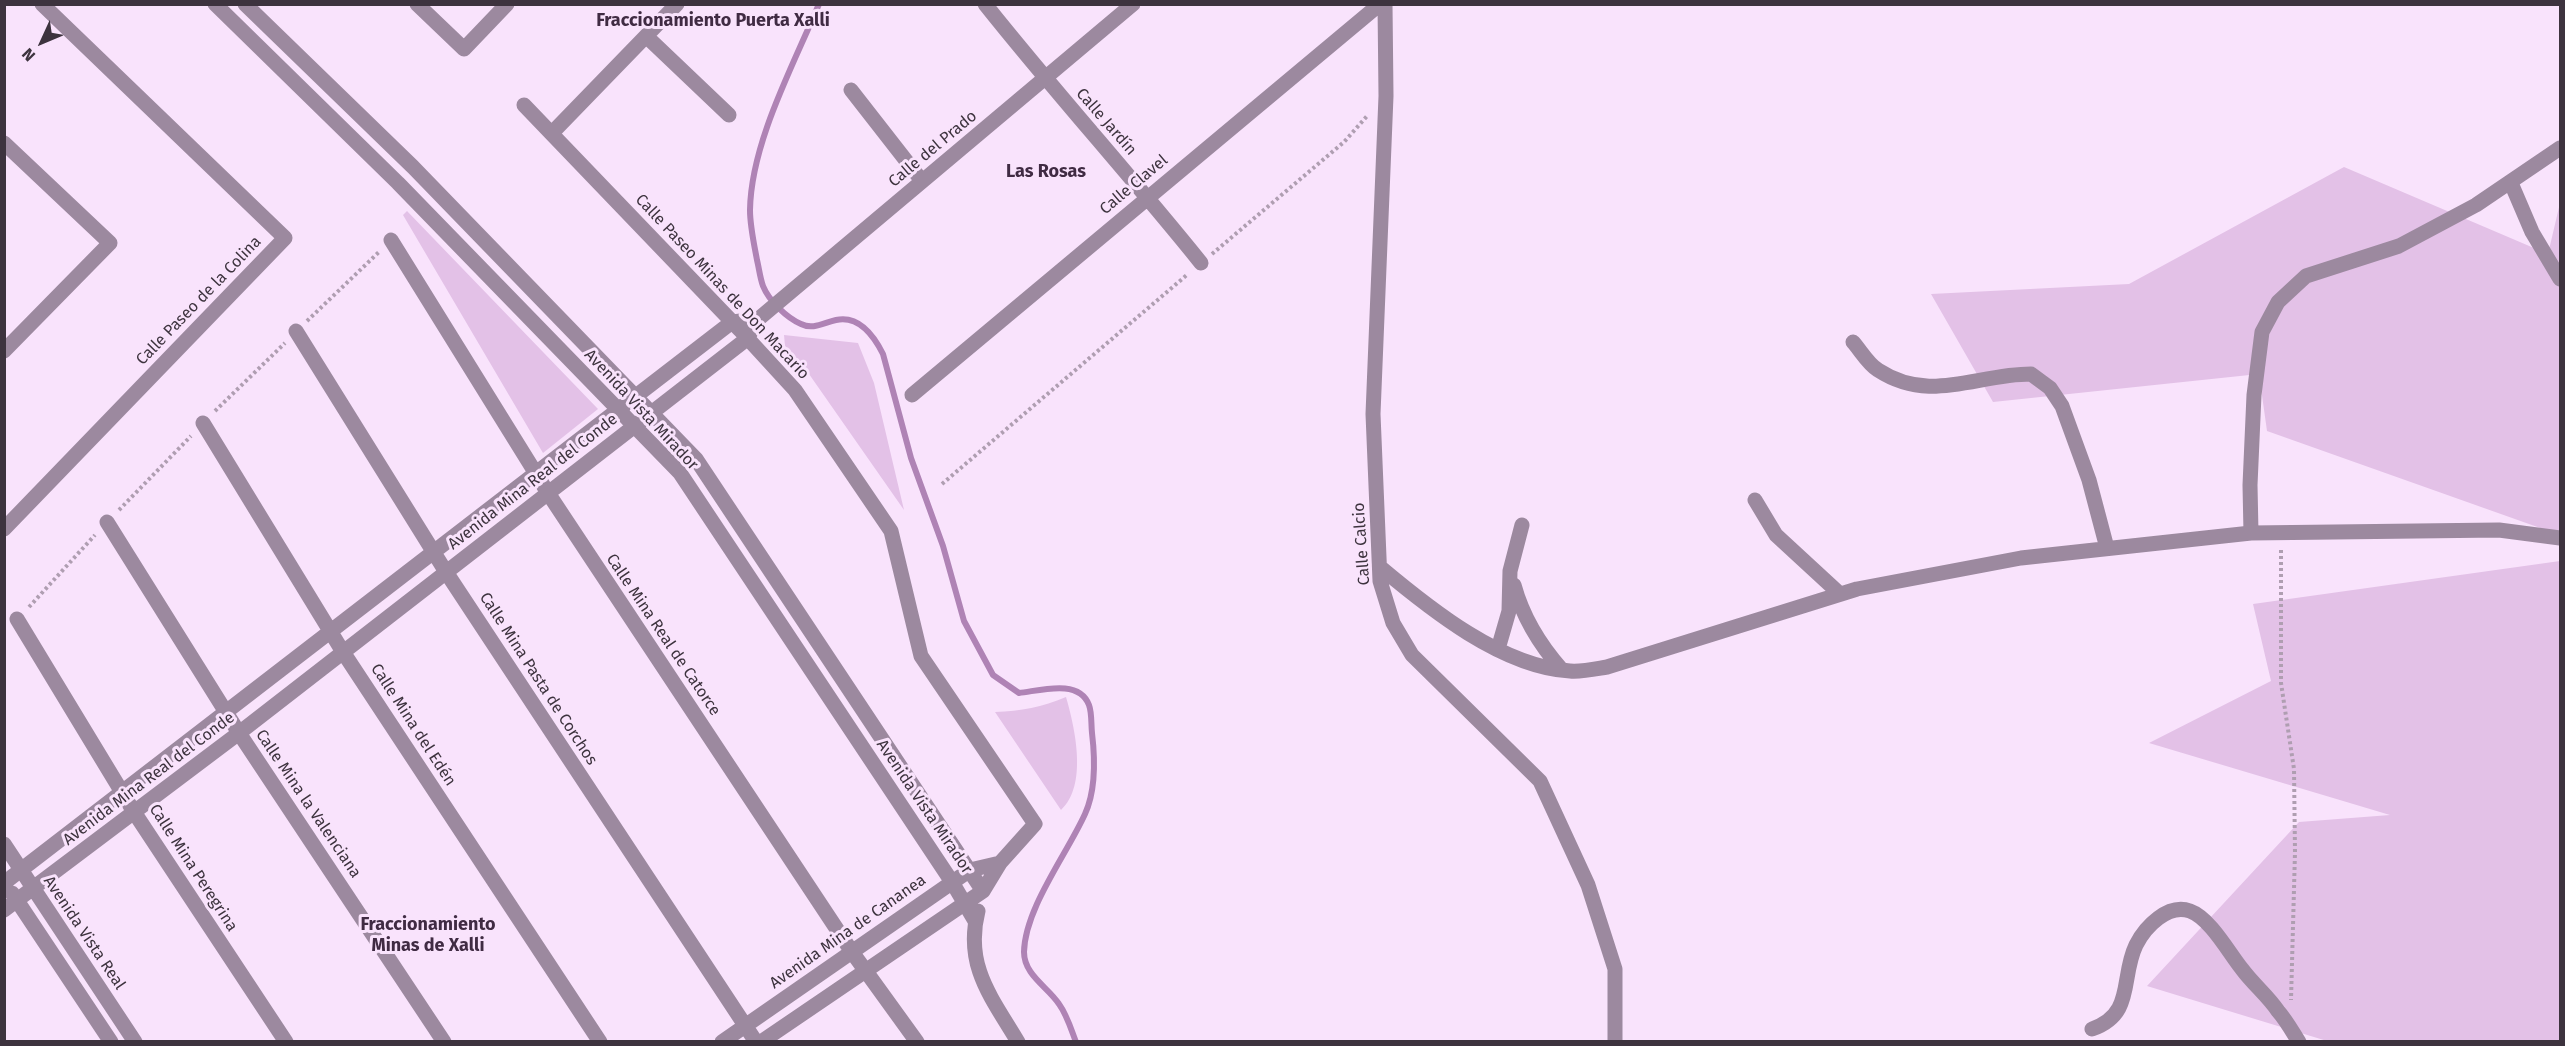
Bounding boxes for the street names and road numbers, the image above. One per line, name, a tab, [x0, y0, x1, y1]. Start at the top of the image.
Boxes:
street label: Calle Jardín	[1072, 85, 1140, 159]
street label: Calle del Prado	[885, 107, 981, 191]
street label: Calle Clavel	[1096, 151, 1172, 219]
street label: Calle Paseo Minas de Don Macario	[631, 190, 813, 384]
street label: Calle Paseo de la Colina	[132, 233, 266, 369]
street label: Avenida Vista Mirador	[580, 346, 702, 474]
street label: Avenida Mina Real del Conde	[444, 410, 622, 554]
street label: Calle Calcio	[1350, 502, 1374, 586]
street label: Calle Mina Real de Catorce	[602, 550, 724, 720]
street label: Calle Mina Pasta de Corchos	[475, 589, 601, 769]
street label: Calle Mina del Edén	[366, 660, 460, 790]
street label: Avenida Mina Real del Conde	[59, 708, 239, 850]
street label: Calle Mina la Valenciana	[251, 726, 365, 882]
street label: Avenida Vista Mirador	[872, 736, 976, 878]
street label: Calle Mina Peregrina	[145, 801, 241, 935]
street label: Avenida Mina de Cananea	[766, 871, 930, 993]
street label: Avenida Vista Real	[39, 873, 129, 993]

